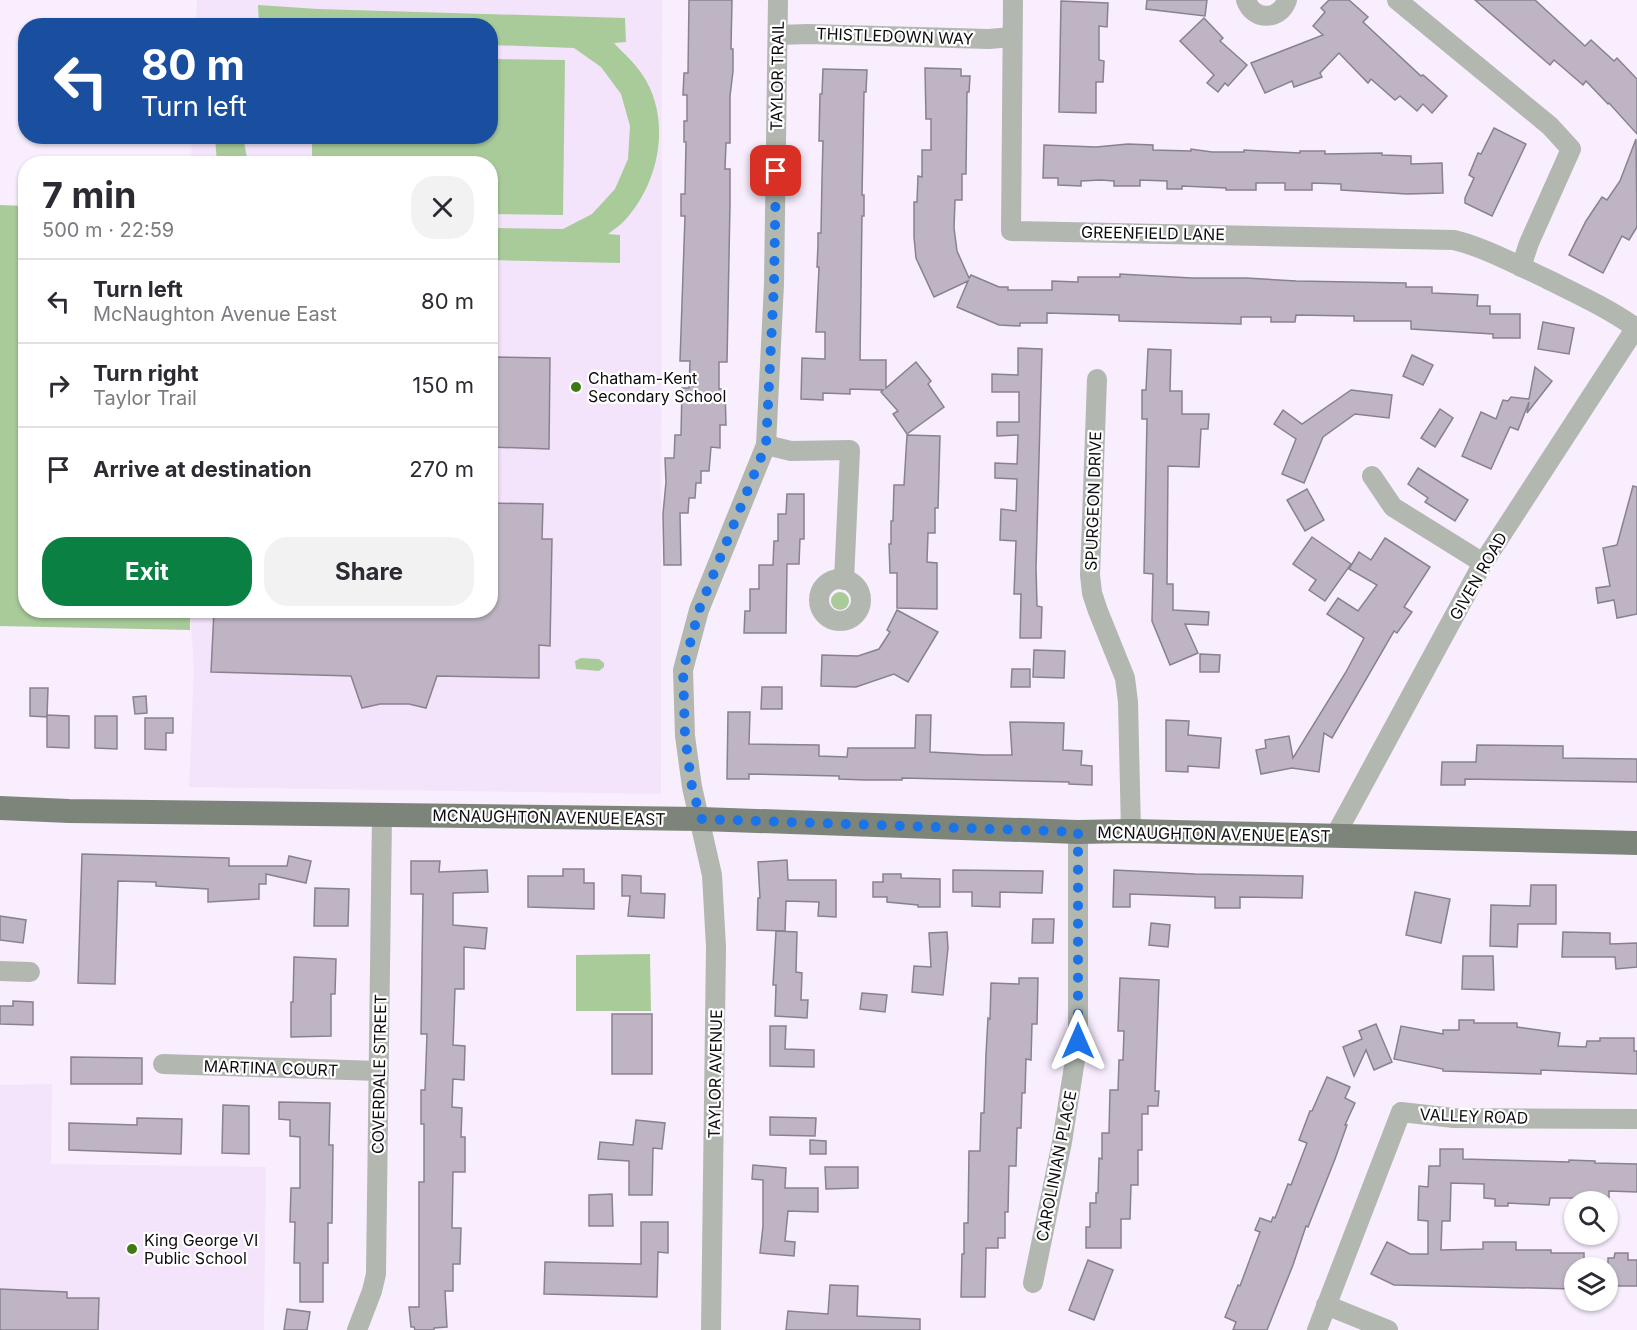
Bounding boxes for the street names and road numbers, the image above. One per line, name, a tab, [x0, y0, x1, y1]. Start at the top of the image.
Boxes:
street label: TAYLOR TRAIL	[766, 21, 788, 131]
street label: THISTLEDOWN WAY	[816, 23, 974, 49]
street label: GREENFIELD LANE	[1081, 222, 1225, 244]
street label: SPURGEON DRIVE	[1081, 431, 1105, 571]
street label: GIVEN ROAD	[1445, 529, 1511, 623]
street label: MCNAUGHTON AVENUE EAST	[432, 805, 666, 829]
street label: MCNAUGHTON AVENUE EAST	[1097, 822, 1331, 846]
street label: COVERDALE STREET	[368, 994, 390, 1154]
street label: TAYLOR AVENUE	[704, 1009, 726, 1139]
street label: MARTINA COURT	[203, 1056, 339, 1080]
street label: CAROLINIAN PLACE	[1032, 1089, 1080, 1243]
street label: VALLEY ROAD	[1419, 1104, 1529, 1128]

